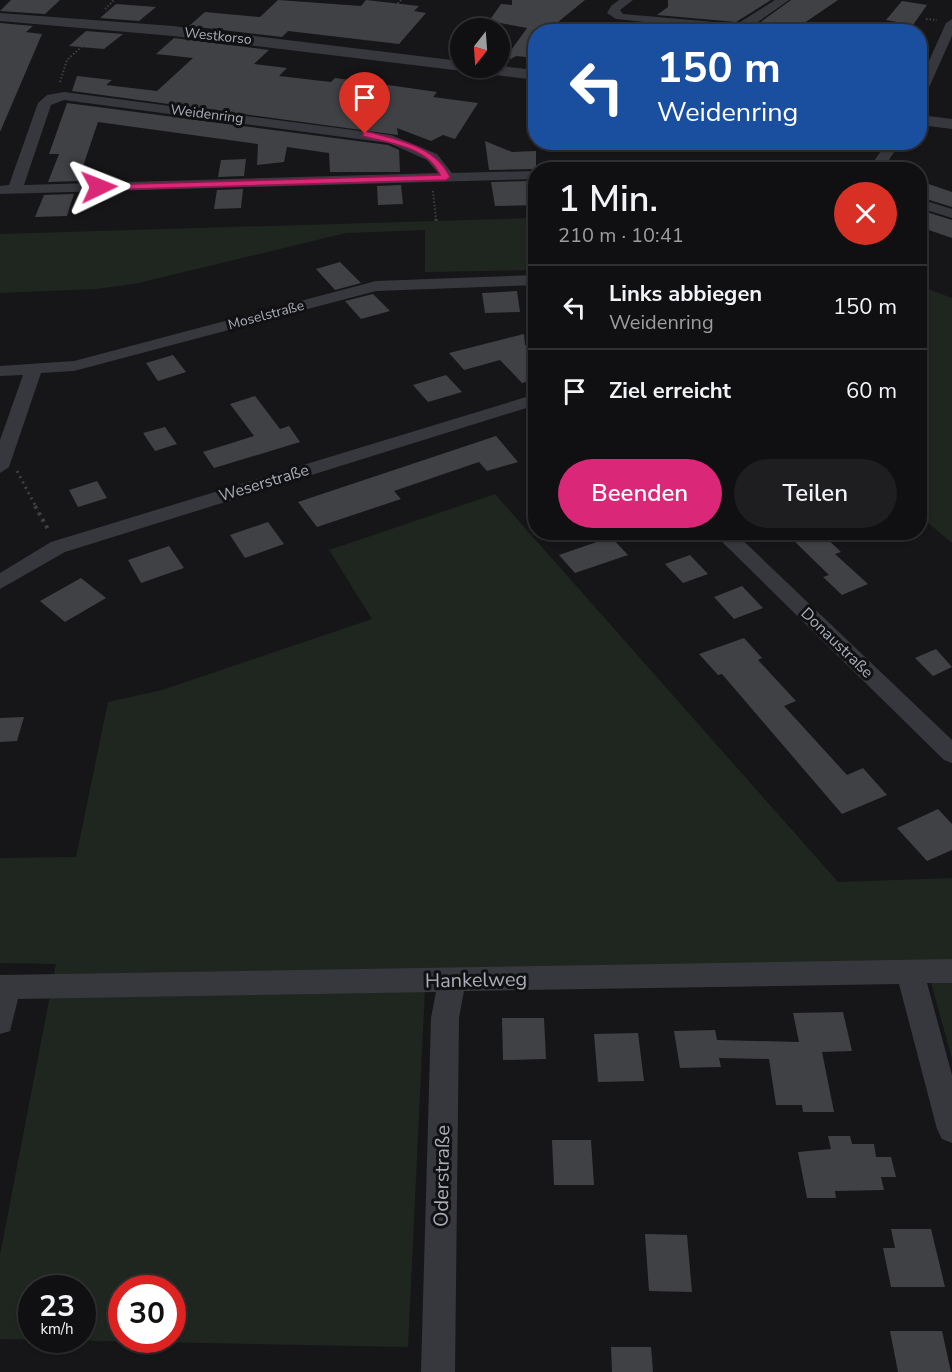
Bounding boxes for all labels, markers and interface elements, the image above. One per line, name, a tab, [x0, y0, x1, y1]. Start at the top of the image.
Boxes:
north arrow	[450, 18, 510, 78]
map controls	[450, 18, 510, 78]
street label: Westkorso	[183, 23, 253, 49]
text: 150 m	[657, 40, 781, 97]
icon: left	[558, 48, 636, 126]
pin	[339, 72, 390, 134]
icon: arrive	[348, 81, 381, 114]
text: Weidenring	[657, 94, 798, 131]
street label: Weidenring	[169, 100, 245, 128]
position arrow	[67, 155, 131, 219]
text: 1 Min.	[558, 175, 658, 224]
button: close	[834, 182, 897, 245]
text: 210 m · 10:41	[558, 222, 684, 249]
text: Links abbiegen	[609, 279, 762, 309]
icon: left	[558, 291, 591, 324]
text: 150 m	[833, 292, 897, 322]
street label: Moselstraße	[226, 296, 306, 334]
text: Weidenring	[609, 309, 714, 336]
icon: arrive	[558, 375, 591, 408]
text: Ziel erreicht	[609, 376, 731, 406]
text: 60 m	[846, 376, 897, 406]
street label: Weserstraße	[216, 459, 312, 507]
button: Beenden	[558, 459, 722, 528]
button: Teilen	[734, 459, 897, 528]
street label: Donaustraße	[796, 603, 878, 683]
street label: Hankelweg	[425, 966, 527, 994]
street label: Oderstraße	[428, 1125, 456, 1227]
speed limit sign: 30	[108, 1275, 186, 1353]
text: 23	[39, 1286, 75, 1327]
text: km/h	[40, 1319, 74, 1339]

